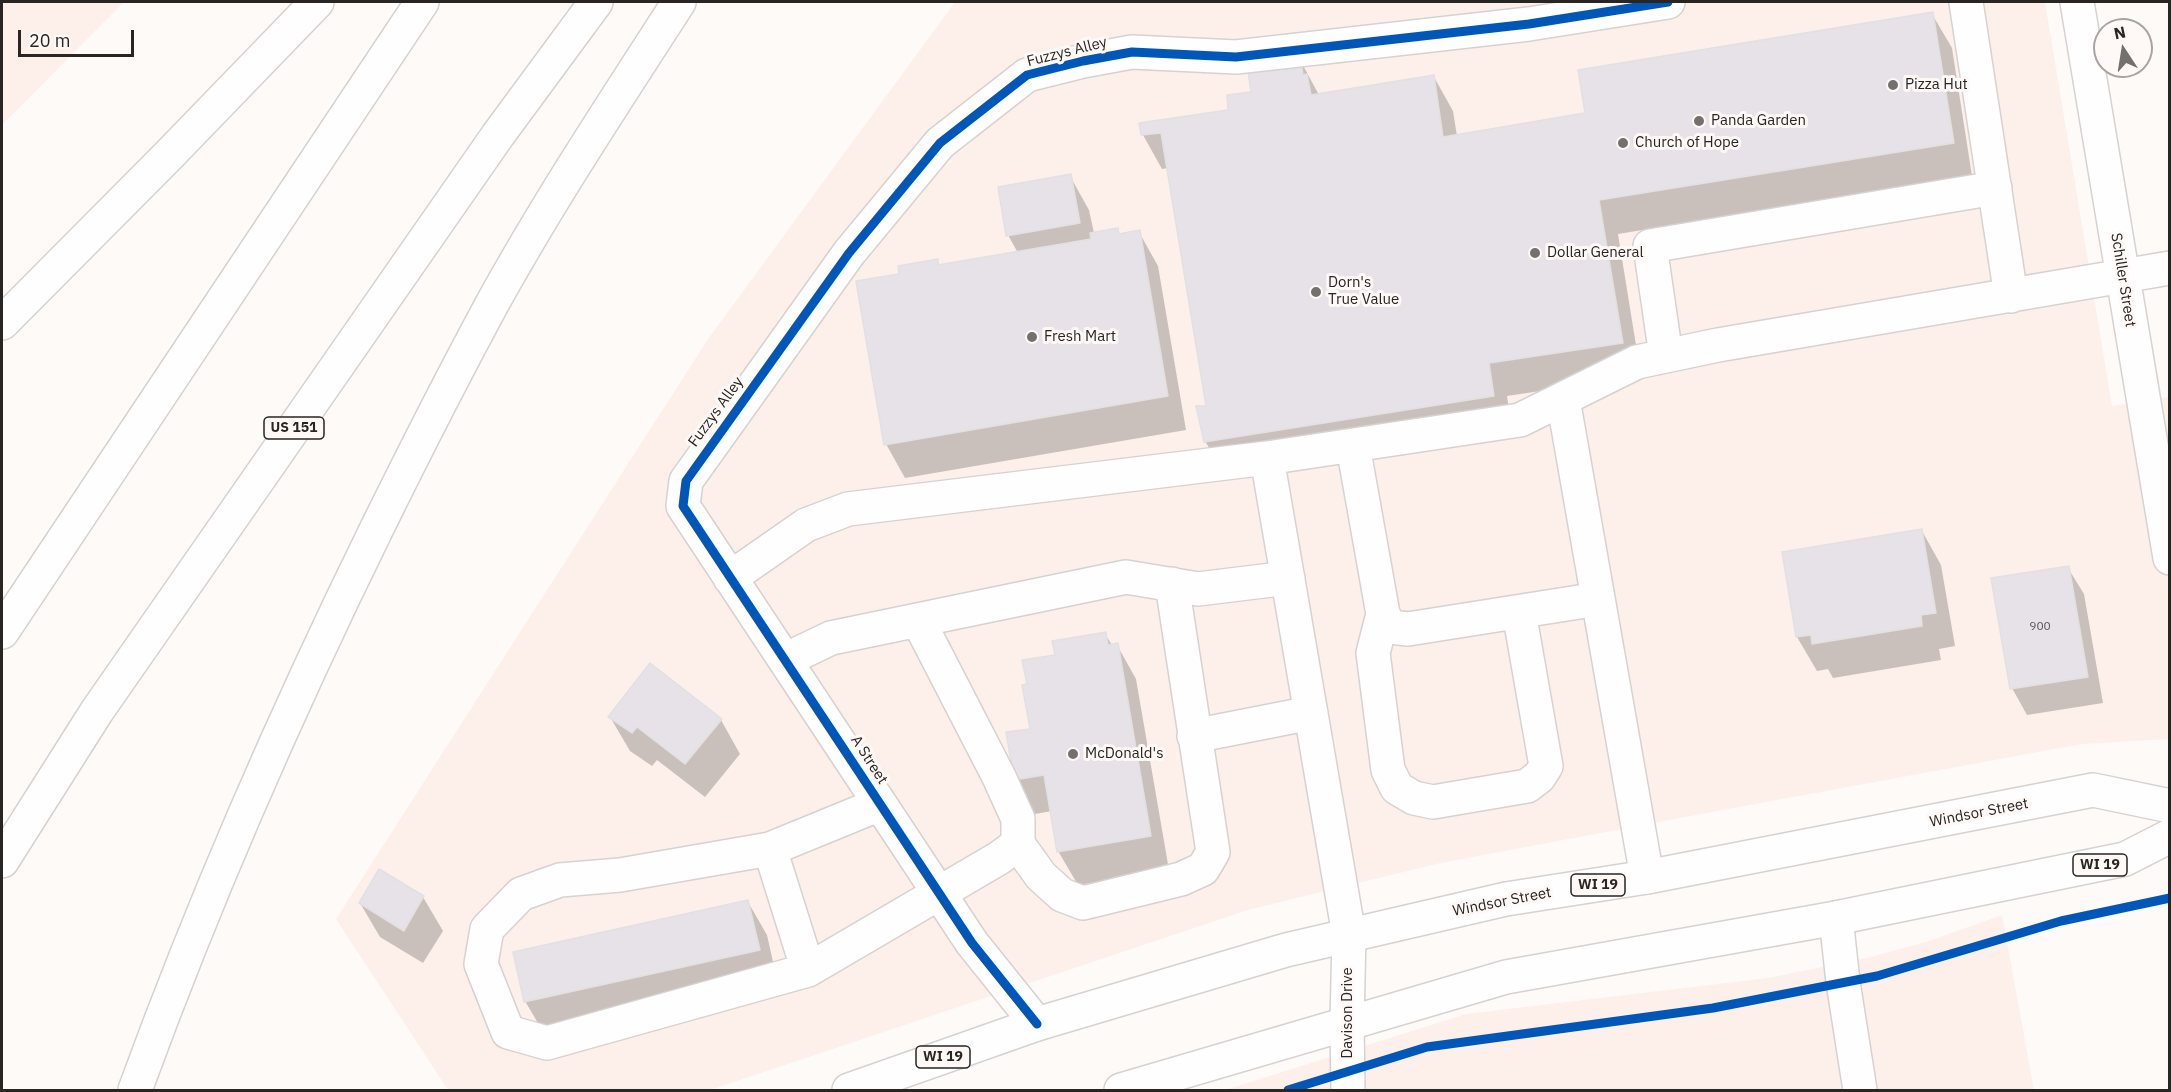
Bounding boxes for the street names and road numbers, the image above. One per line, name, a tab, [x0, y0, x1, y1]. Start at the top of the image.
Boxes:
street label: Fuzzys Alley	[1025, 33, 1109, 71]
street label: Schiller Street	[2107, 232, 2139, 328]
street label: Fuzzys Alley	[685, 374, 747, 450]
road number: US 151	[264, 417, 324, 439]
street label: A Street	[847, 732, 891, 788]
street label: Windsor Street	[1928, 795, 2030, 831]
road number: WI 19	[2073, 854, 2127, 876]
road number: WI 19	[1571, 874, 1625, 896]
street label: Windsor Street	[1451, 884, 1553, 920]
street label: Davison Drive	[1339, 967, 1357, 1059]
road number: WI 19	[916, 1046, 970, 1068]

